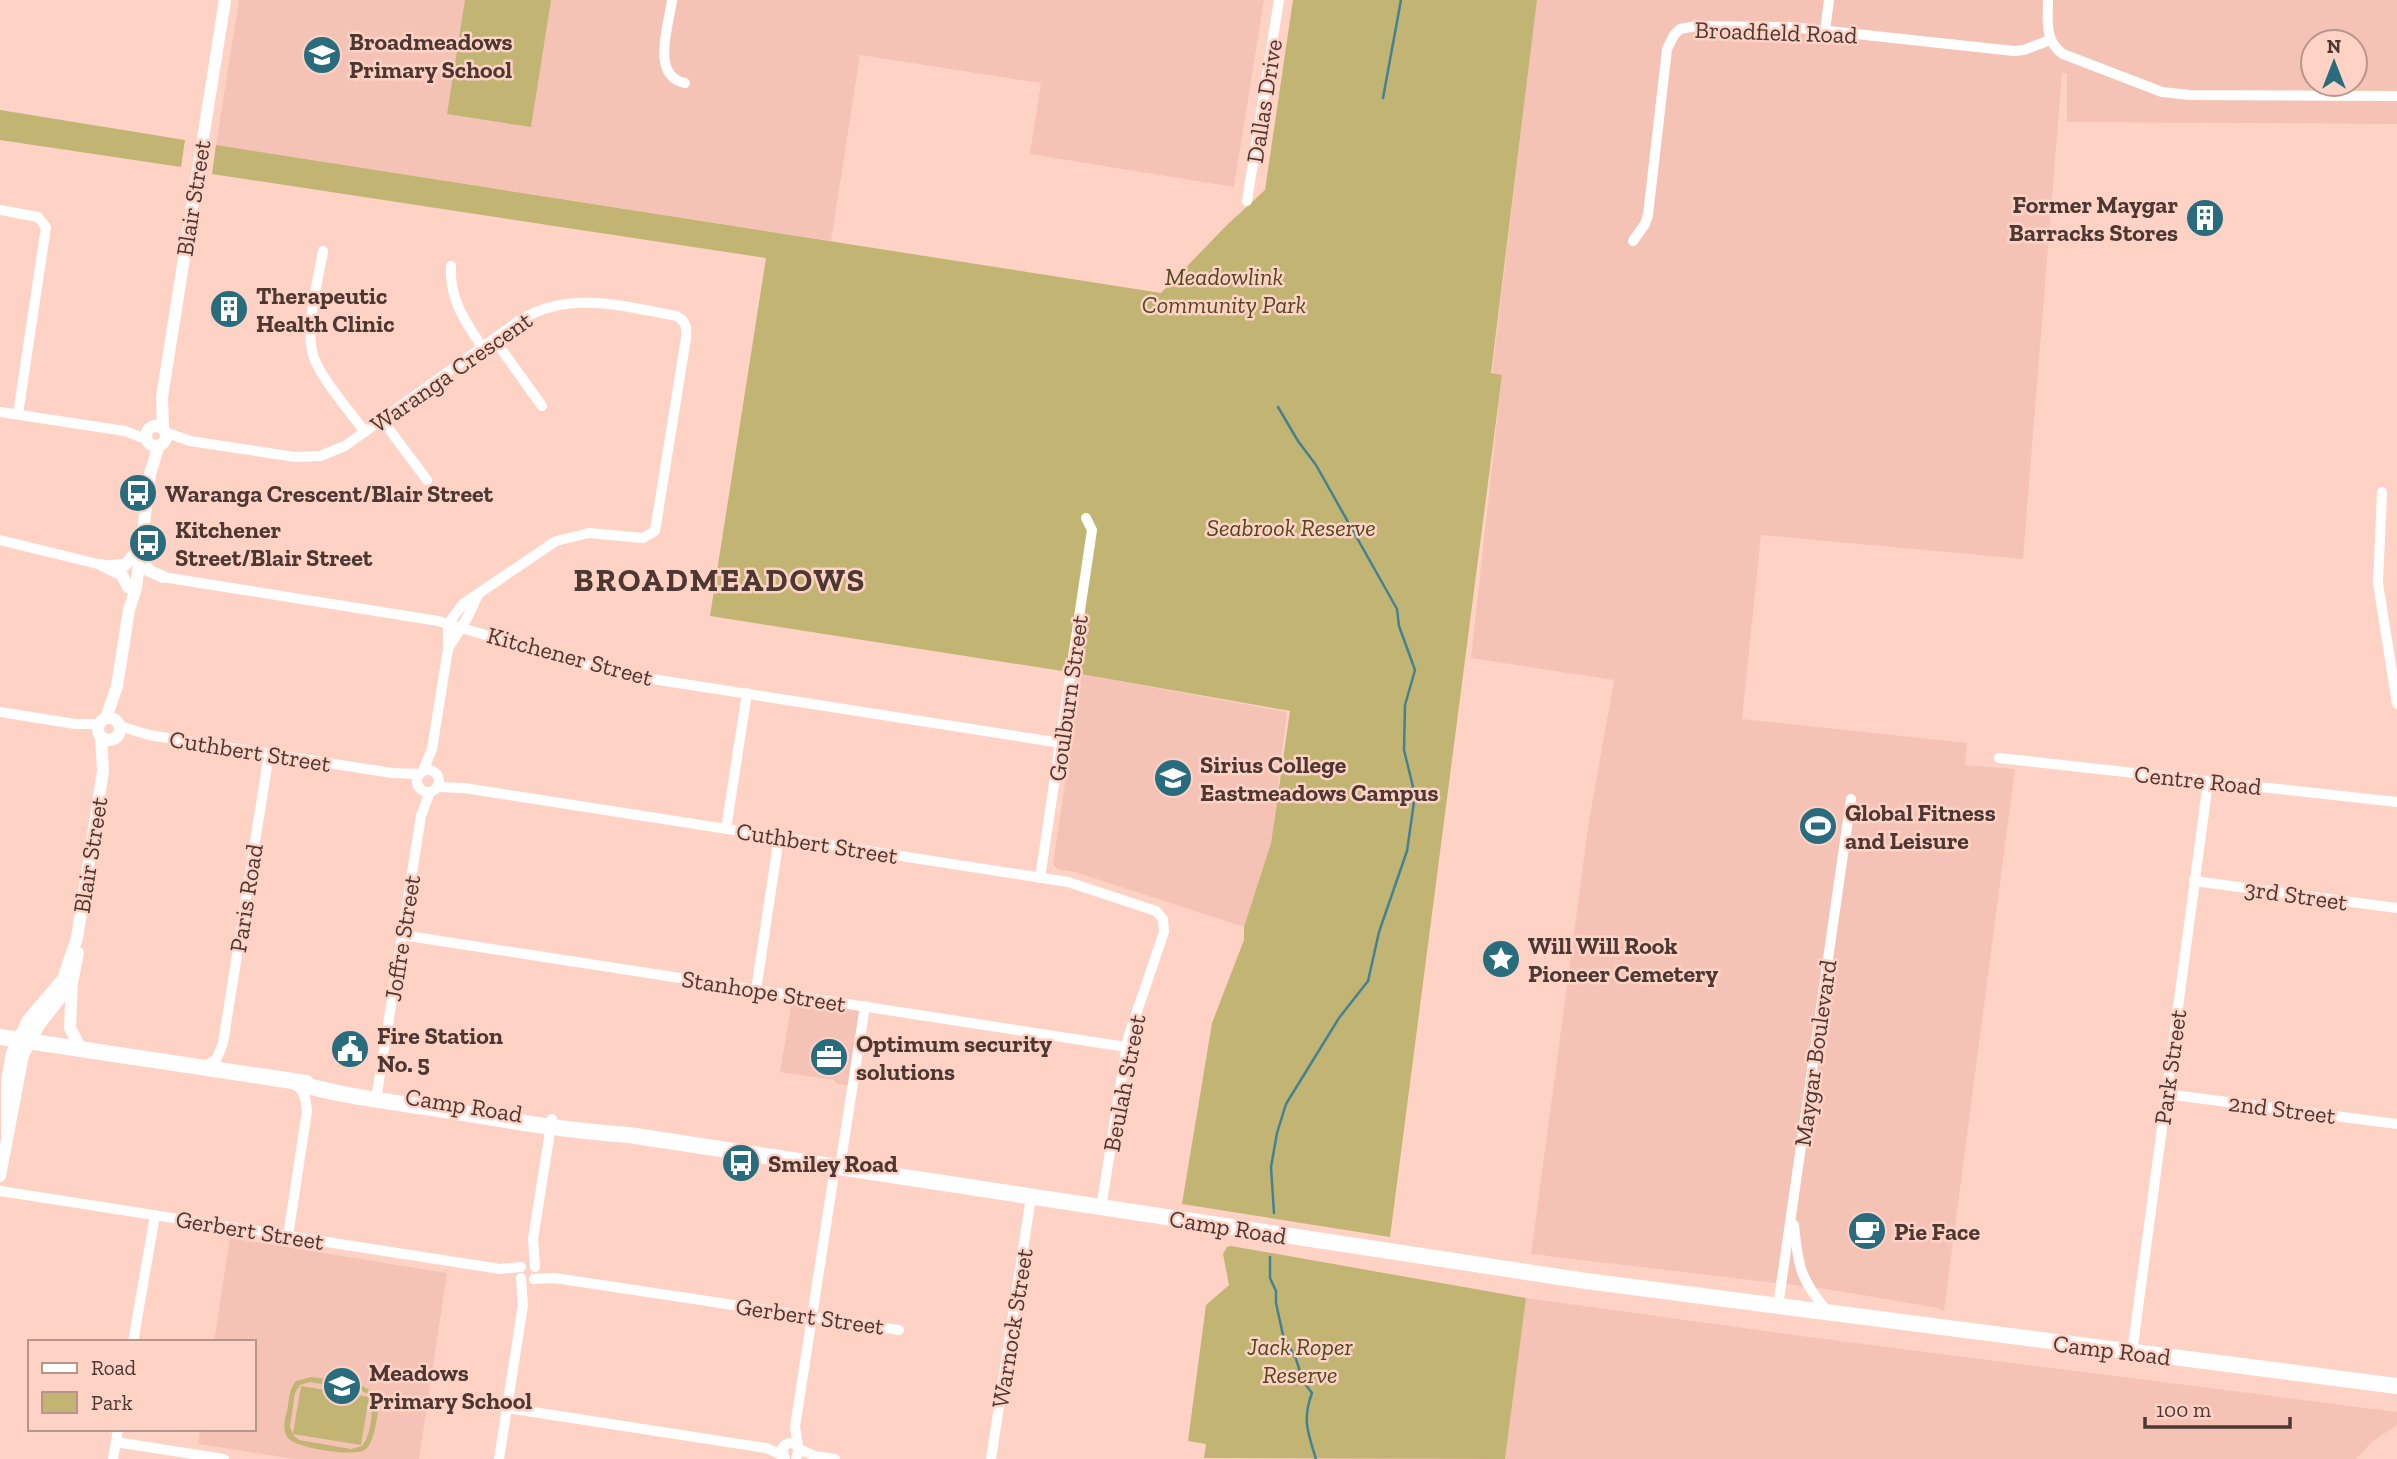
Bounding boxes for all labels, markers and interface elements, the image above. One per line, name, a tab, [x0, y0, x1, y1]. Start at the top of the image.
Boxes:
street label: Broadfield Road	[1694, 15, 1858, 49]
place label: Broadmeadows Primary School	[349, 27, 513, 84]
north arrow	[2299, 28, 2369, 98]
school or university icon: Broadmeadows Primary School	[301, 34, 343, 76]
text: N	[2327, 35, 2341, 58]
street label: Dallas Drive	[1240, 37, 1288, 165]
street label: Blair Street	[169, 138, 217, 258]
place label: Former Maygar Barracks Stores	[2009, 190, 2178, 247]
building icon: Former Maygar Barracks Stores	[2184, 197, 2226, 239]
park label: Meadowlink Community Park	[1142, 262, 1307, 319]
place label: Therapeutic Health Clinic	[256, 281, 395, 338]
building icon: Therapeutic Health Clinic	[208, 288, 250, 330]
street label: Waranga Crescent	[364, 305, 538, 439]
bus stop icon: Waranga Crescent/Blair Street	[117, 472, 159, 514]
place label: Waranga Crescent/Blair Street	[165, 479, 494, 508]
park label: Seabrook Reserve	[1206, 513, 1376, 542]
place label: Kitchener Street/Blair Street	[175, 515, 373, 572]
bus stop icon: Kitchener Street/Blair Street	[127, 522, 169, 564]
district label: BROADMEADOWS	[574, 561, 866, 599]
street label: Goulburn Street	[1042, 613, 1094, 783]
street label: Kitchener Street	[484, 620, 656, 692]
street label: Cuthbert Street	[167, 724, 333, 778]
place label: Sirius College Eastmeadows Campus	[1200, 750, 1439, 807]
school or university icon: Sirius College Eastmeadows Campus	[1152, 757, 1194, 799]
street label: Centre Road	[2133, 759, 2263, 801]
street label: Blair Street	[66, 795, 114, 915]
place label: Global Fitness and Leisure	[1845, 798, 1996, 855]
sports icon: Global Fitness and Leisure	[1797, 805, 1839, 847]
street label: Cuthbert Street	[734, 816, 900, 870]
street label: Paris Road	[223, 842, 269, 954]
street label: Joffre Street	[378, 873, 426, 1003]
street label: 3rd Street	[2243, 873, 2349, 917]
place label: Will Will Rook Pioneer Cemetery	[1528, 931, 1719, 988]
place icon: Will Will Rook Pioneer Cemetery	[1480, 938, 1522, 980]
street label: Maygar Boulevard	[1788, 958, 1842, 1148]
street label: Stanhope Street	[680, 964, 848, 1018]
street label: Park Street	[2148, 1007, 2192, 1127]
street label: Beulah Street	[1096, 1012, 1152, 1154]
place label: Fire Station No. 5	[377, 1021, 503, 1078]
public building icon: Fire Station No. 5	[329, 1028, 371, 1070]
place label: Optimum security solutions	[856, 1029, 1052, 1086]
office icon: Optimum security solutions	[808, 1036, 850, 1078]
street label: Camp Road	[403, 1081, 525, 1129]
street label: 2nd Street	[2227, 1088, 2337, 1130]
bus stop icon: Smiley Road	[720, 1142, 762, 1184]
place label: Smiley Road	[768, 1149, 898, 1178]
street label: Camp Road	[1167, 1203, 1289, 1251]
street label: Gerbert Street	[174, 1204, 326, 1256]
cafe icon: Pie Face	[1846, 1210, 1888, 1252]
place label: Pie Face	[1894, 1217, 1980, 1246]
street label: Warnock Street	[985, 1246, 1039, 1410]
street label: Gerbert Street	[734, 1291, 886, 1341]
street label: Camp Road	[2052, 1328, 2172, 1372]
park label: Jack Roper Reserve	[1246, 1332, 1353, 1389]
legend	[28, 1340, 256, 1431]
text: Road	[91, 1355, 137, 1380]
place label: Meadows Primary School	[369, 1358, 532, 1415]
school or university icon: Meadows Primary School	[321, 1365, 363, 1407]
scale bar	[2145, 1386, 2290, 1430]
text: Park	[91, 1390, 133, 1415]
text: 100 m	[2156, 1397, 2211, 1422]

